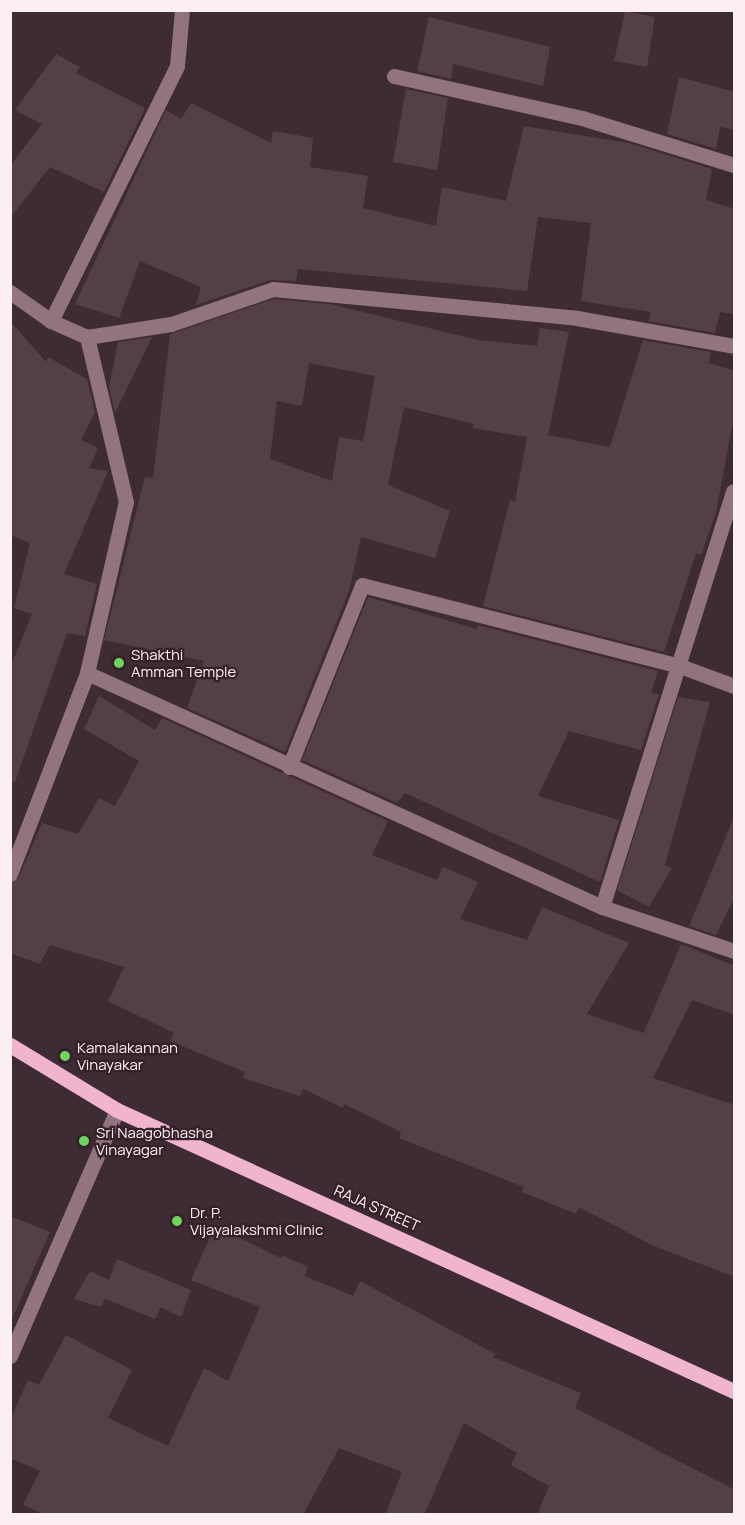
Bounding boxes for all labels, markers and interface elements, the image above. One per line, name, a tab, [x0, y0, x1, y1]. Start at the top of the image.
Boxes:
place label: Shakthi Amman Temple	[131, 645, 236, 680]
marker: Shakthi Amman Temple	[112, 656, 126, 670]
place label: Kamalakannan Vinayakar	[77, 1038, 178, 1073]
marker: Kamalakannan Vinayakar	[58, 1049, 72, 1063]
place label: Sri Naagobhasha Vinayagar	[96, 1123, 213, 1158]
marker: Sri Naagobhasha Vinayagar	[77, 1134, 91, 1148]
street label: RAJA STREET	[331, 1181, 423, 1235]
place label: Dr. P. Vijayalakshmi Clinic	[190, 1203, 323, 1238]
marker: Dr. P. Vijayalakshmi Clinic	[168, 1212, 186, 1230]

